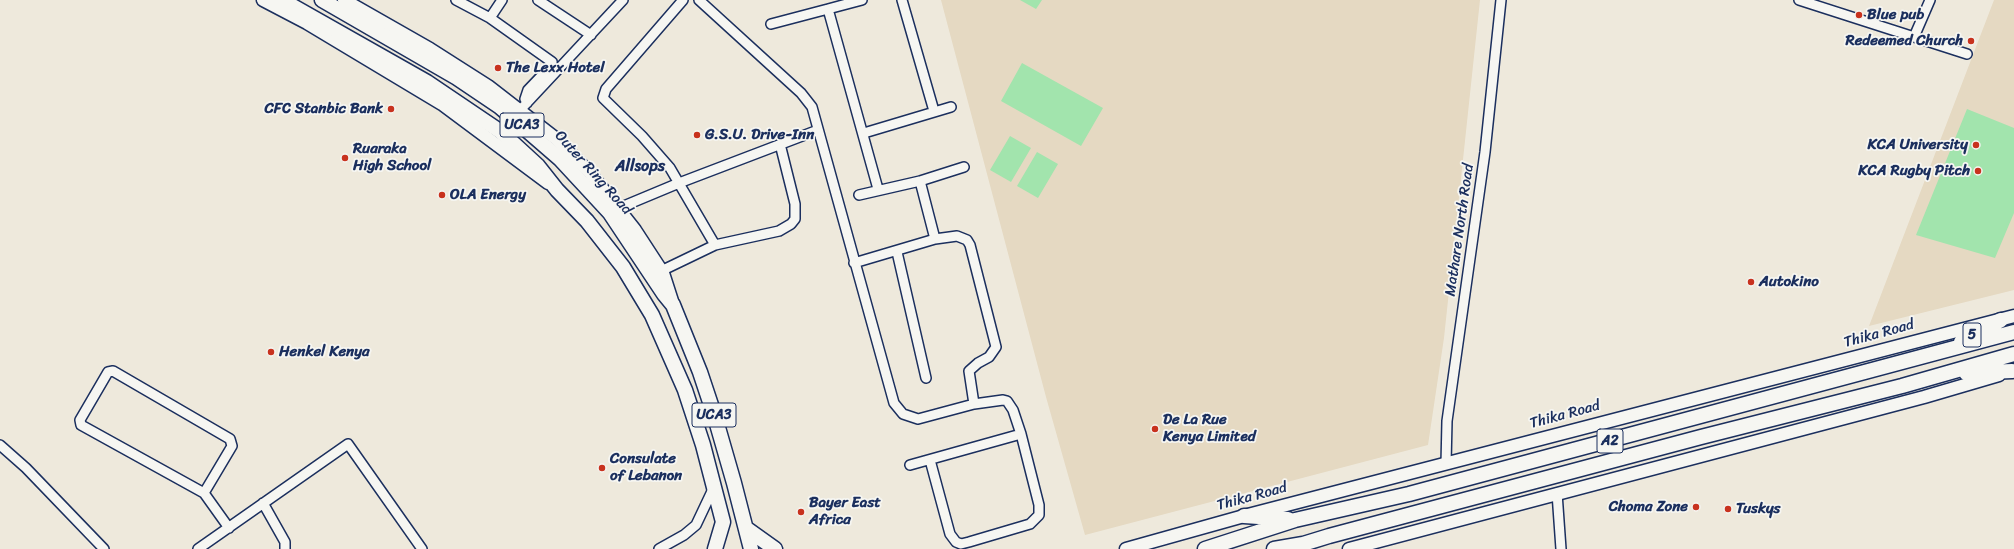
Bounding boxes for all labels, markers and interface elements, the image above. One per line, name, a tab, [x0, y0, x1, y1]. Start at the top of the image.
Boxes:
place label: Blue pub	[1867, 6, 1924, 24]
marker: Blue pub	[1854, 10, 1864, 20]
place label: Redeemed Church	[1846, 32, 1963, 50]
marker: Redeemed Church	[1966, 36, 1976, 46]
place label: The Lexx Hotel	[506, 59, 604, 77]
marker: The Lexx Hotel	[493, 63, 503, 73]
place label: CFC Stanbic Bank	[264, 100, 383, 118]
marker: CFC Stanbic Bank	[386, 104, 396, 114]
road number: UCA3	[500, 113, 544, 137]
place label: G.S.U. Drive-Inn	[705, 126, 814, 144]
street label: Outer Ring Road	[550, 127, 636, 219]
marker: G.S.U. Drive-Inn	[692, 130, 702, 140]
place label: KCA University	[1868, 136, 1968, 154]
place label: Ruaraka High School	[353, 140, 431, 175]
marker: KCA University	[1971, 140, 1981, 150]
marker: Ruaraka High School	[340, 153, 350, 163]
district label: Allsops	[615, 157, 665, 177]
place label: KCA Rugby Pitch	[1858, 162, 1970, 180]
street label: Mathare North Road	[1442, 163, 1478, 297]
marker: KCA Rugby Pitch	[1973, 166, 1983, 176]
place label: OLA Energy	[450, 186, 526, 204]
marker: OLA Energy	[437, 190, 447, 200]
place label: Autokino	[1759, 273, 1819, 291]
marker: Autokino	[1746, 277, 1756, 287]
street label: Thika Road	[1842, 316, 1916, 352]
road number: 5	[1963, 323, 1981, 347]
place label: Henkel Kenya	[279, 343, 369, 361]
marker: Henkel Kenya	[266, 347, 276, 357]
street label: Thika Road	[1528, 397, 1602, 433]
road number: UCA3	[692, 403, 736, 427]
place label: De La Rue Kenya Limited	[1163, 411, 1256, 446]
marker: De La Rue Kenya Limited	[1150, 424, 1160, 434]
road number: A2	[1597, 429, 1623, 453]
place label: Consulate of Lebanon	[610, 450, 682, 485]
marker: Consulate of Lebanon	[597, 463, 607, 473]
street label: Thika Road	[1215, 479, 1289, 515]
place label: Bayer East Africa	[809, 494, 881, 529]
place label: Choma Zone	[1609, 498, 1688, 516]
place label: Tuskys	[1736, 500, 1780, 518]
marker: Choma Zone	[1691, 502, 1701, 512]
marker: Tuskys	[1723, 504, 1733, 514]
marker: Bayer East Africa	[796, 507, 806, 517]

